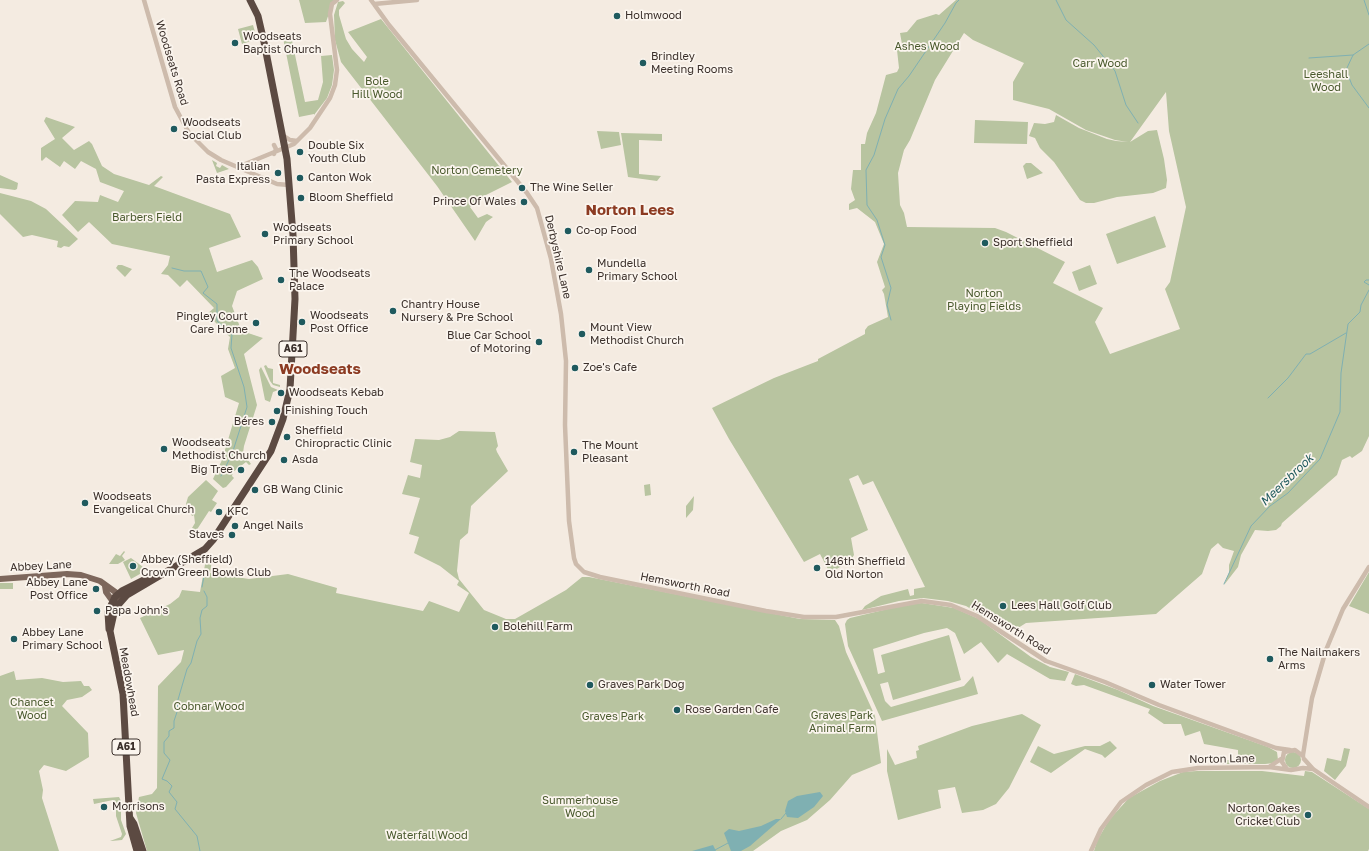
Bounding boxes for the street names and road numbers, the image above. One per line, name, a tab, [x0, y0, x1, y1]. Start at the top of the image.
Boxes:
street label: Woodseats Road	[153, 19, 191, 107]
street label: Derbyshire Lane	[542, 214, 574, 300]
road number: A61	[279, 341, 307, 357]
street label: Abbey Lane	[10, 558, 72, 574]
street label: Hemsworth Road	[639, 570, 731, 600]
street label: Hemsworth Road	[969, 598, 1053, 658]
street label: Meadowhead	[116, 646, 142, 718]
road number: A61	[112, 739, 140, 755]
street label: Norton Lane	[1189, 752, 1255, 766]

